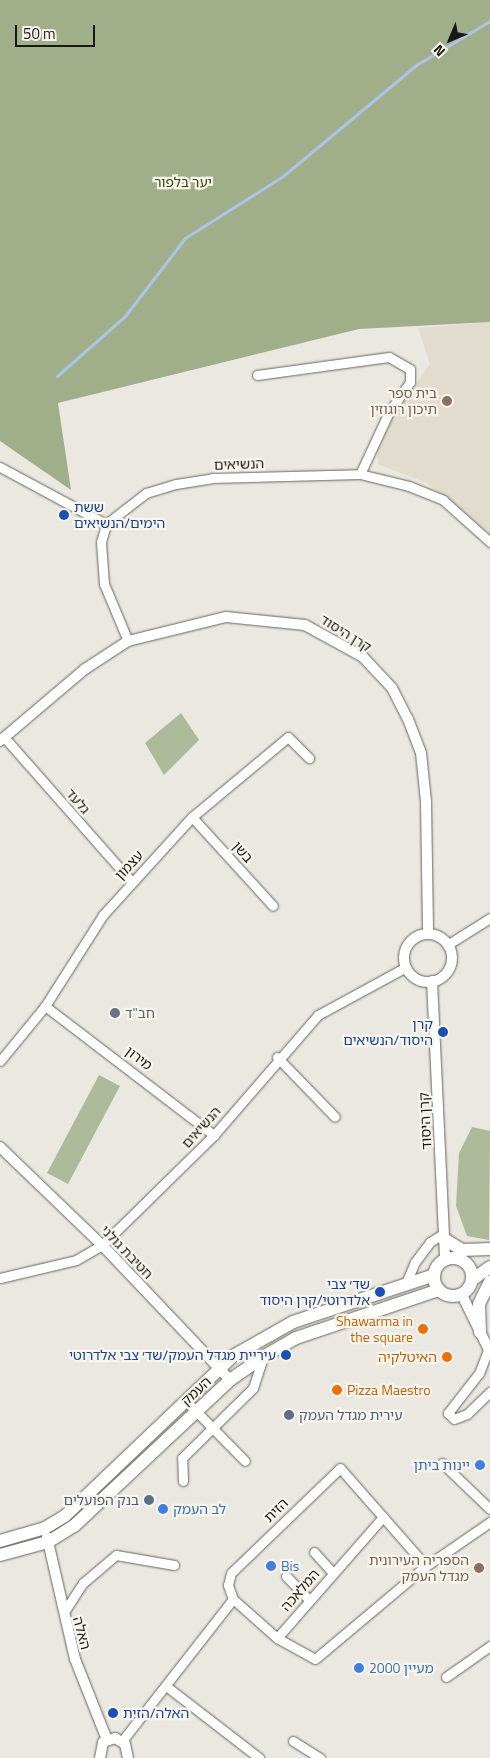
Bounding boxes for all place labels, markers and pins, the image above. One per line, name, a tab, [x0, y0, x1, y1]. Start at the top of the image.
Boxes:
place label: בית ספר תיכון רוגוזין	[370, 385, 437, 418]
marker: בית ספר תיכון רוגוזין	[441, 395, 453, 407]
place label: ששת הימים/הנשיאים	[74, 499, 165, 532]
marker: ששת הימים/הנשיאים	[58, 509, 70, 521]
place label: חב"ד	[125, 1005, 155, 1021]
marker: חב"ד	[109, 1007, 121, 1019]
place label: קרן היסוד/הנשיאים	[343, 1016, 433, 1048]
marker: קרן היסוד/הנשיאים	[437, 1026, 449, 1038]
place label: שד׳ צבי אלדרוטי/קרן היסוד	[259, 1276, 370, 1308]
marker: שד׳ צבי אלדרוטי/קרן היסוד	[374, 1286, 386, 1298]
place label: Shawarma in the square	[336, 1313, 413, 1345]
marker: Shawarma in the square	[417, 1323, 429, 1335]
place label: עיריית מגדל העמק/שד׳ צבי אלדרוטי	[69, 1347, 276, 1363]
marker: עיריית מגדל העמק/שד׳ צבי אלדרוטי	[280, 1349, 292, 1361]
place label: האיטלקיה	[378, 1349, 437, 1365]
marker: האיטלקיה	[441, 1351, 453, 1363]
place label: Pizza Maestro	[347, 1382, 431, 1398]
marker: Pizza Maestro	[331, 1384, 343, 1396]
place label: עירית מגדל העמק	[299, 1407, 403, 1423]
marker: עירית מגדל העמק	[283, 1409, 295, 1421]
place label: יינות ביתן	[413, 1457, 470, 1473]
marker: יינות ביתן	[474, 1459, 486, 1471]
place label: בנק הפועלים	[64, 1492, 139, 1508]
marker: בנק הפועלים	[143, 1494, 155, 1506]
place label: לב העמק	[173, 1501, 226, 1517]
marker: לב העמק	[157, 1503, 169, 1515]
place label: הספריה העירונית מגדל העמק	[369, 1552, 469, 1584]
place label: Bis	[281, 1558, 299, 1574]
marker: Bis	[265, 1560, 277, 1572]
marker: הספריה העירונית מגדל העמק	[473, 1562, 485, 1574]
place label: מעיין 2000	[369, 1660, 434, 1676]
marker: מעיין 2000	[353, 1662, 365, 1674]
place label: האלה/הזית	[123, 1705, 189, 1721]
marker: האלה/הזית	[107, 1707, 119, 1719]

